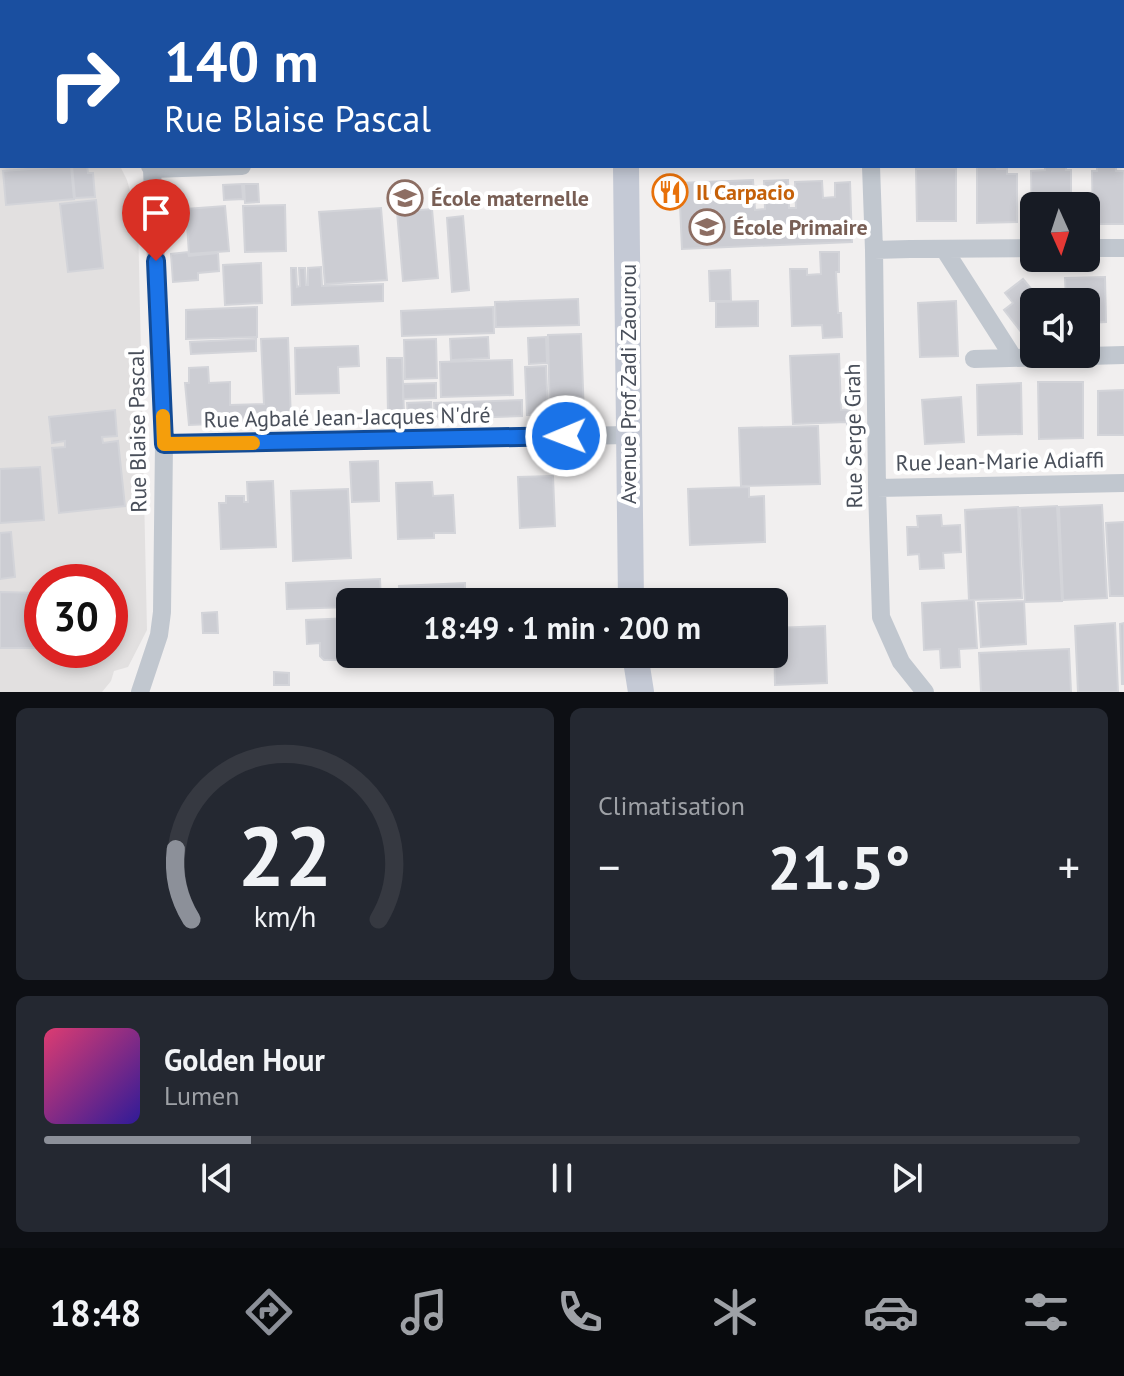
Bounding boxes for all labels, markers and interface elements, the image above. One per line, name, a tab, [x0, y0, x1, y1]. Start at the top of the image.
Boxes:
text: 140 m	[164, 25, 319, 97]
icon: right	[32, 32, 136, 136]
text: Rue Blaise Pascal	[164, 95, 431, 142]
restaurant icon: Il Carpacio	[651, 173, 689, 211]
place label: Il Carpacio	[696, 178, 795, 206]
pin	[122, 179, 190, 261]
school or university icon: École maternelle	[386, 179, 424, 217]
place label: École maternelle	[431, 184, 589, 212]
icon: arrive	[134, 191, 178, 235]
north arrow	[1020, 192, 1100, 272]
map controls	[1020, 192, 1100, 368]
school or university icon: École Primaire	[688, 208, 726, 246]
place label: École Primaire	[733, 213, 868, 241]
street label: Avenue Prof Zadi Zaourou	[614, 264, 642, 504]
button: sound	[1020, 288, 1100, 368]
street label: Rue Blaise Pascal	[122, 349, 152, 513]
street label: Rue Serge Grah	[838, 363, 868, 509]
position arrow	[524, 394, 608, 478]
street label: Rue Agbalé Jean-Jacques N'dré	[203, 400, 491, 434]
street label: Rue Jean-Marie Adiaffi	[895, 445, 1105, 477]
speed limit sign: 30	[24, 564, 128, 668]
text: 18:49 · 1 min · 200 m	[423, 608, 701, 647]
text: Climatisation	[598, 789, 745, 822]
text: 22	[238, 801, 332, 909]
text: 21.5°	[767, 828, 911, 906]
text: −	[598, 838, 620, 895]
text: +	[1058, 838, 1080, 895]
text: km/h	[254, 898, 316, 935]
text: Golden Hour	[164, 1040, 325, 1079]
text: Lumen	[164, 1079, 239, 1112]
icon: previous	[195, 1156, 239, 1200]
icon: pause	[540, 1156, 584, 1200]
icon: next	[885, 1156, 929, 1200]
icon: directions	[241, 1284, 297, 1340]
icon: music	[396, 1284, 452, 1340]
icon: phone	[552, 1284, 608, 1340]
icon: climate	[707, 1284, 763, 1340]
icon: car	[863, 1284, 919, 1340]
icon: filters	[1018, 1284, 1074, 1340]
text: 18:48	[50, 1289, 141, 1336]

